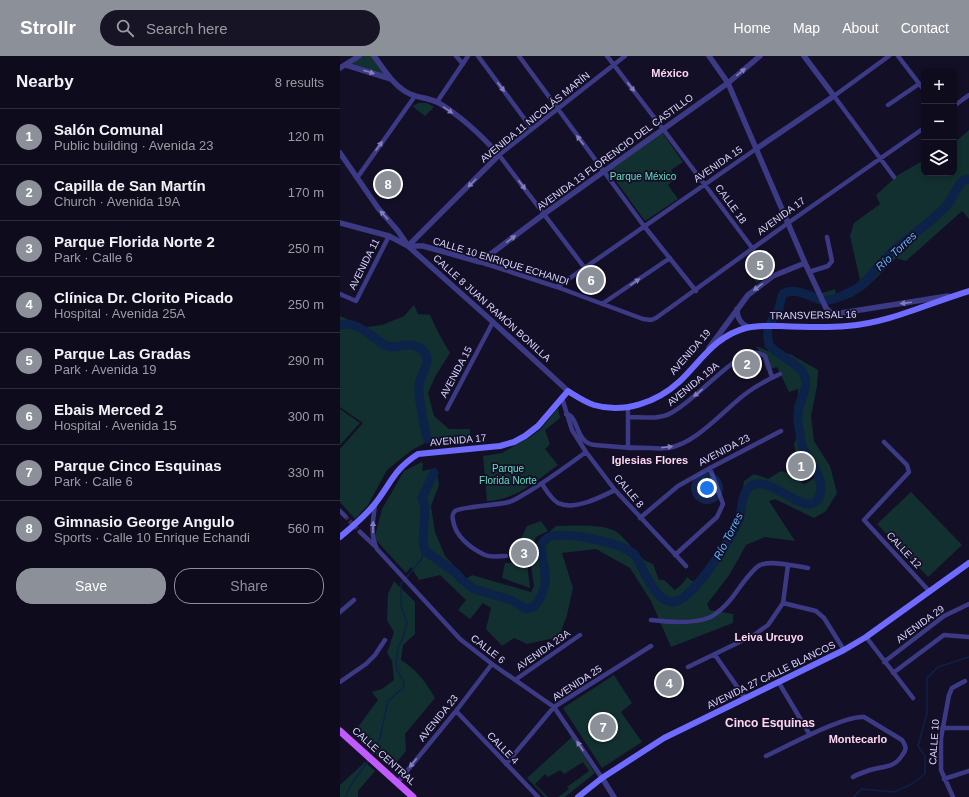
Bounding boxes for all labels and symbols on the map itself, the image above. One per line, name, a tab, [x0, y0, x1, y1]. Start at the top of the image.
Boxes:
district label: México	[651, 67, 689, 79]
one-way arrow	[736, 68, 746, 77]
one-way arrow	[363, 69, 375, 75]
street label: AVENIDA 11 NICOLÁS MARÍN	[477, 69, 592, 165]
one-way arrow	[627, 81, 635, 92]
one-way arrow	[497, 82, 505, 93]
street label: AVENIDA 13 FLORENCIO DEL CASTILLO	[535, 91, 696, 212]
one-way arrow	[443, 106, 454, 114]
one-way arrow	[577, 135, 585, 145]
one-way arrow	[375, 141, 383, 151]
street label: AVENIDA 15	[691, 143, 745, 184]
pin: 8	[375, 169, 401, 199]
park label: Parque México	[610, 171, 677, 182]
one-way arrow	[467, 178, 477, 188]
one-way arrow	[518, 179, 526, 190]
street label: CALLE 18	[713, 182, 749, 226]
street label: AVENIDA 17	[755, 195, 807, 237]
one-way arrow	[379, 210, 389, 220]
water label: Río Torres	[873, 229, 919, 273]
street label: CALLE 10 ENRIQUE ECHANDI	[432, 235, 570, 287]
one-way arrow	[506, 235, 517, 243]
street label: AVENIDA 11	[346, 236, 382, 291]
pin: 5	[747, 250, 773, 280]
street label: CALLE 8 JUAN RAMÓN BONILLA	[431, 252, 554, 364]
pin: 6	[578, 265, 604, 295]
one-way arrow	[629, 278, 640, 286]
one-way arrow	[752, 283, 763, 291]
one-way arrow	[899, 300, 912, 306]
street label: TRANSVERSAL 16	[769, 309, 857, 321]
street label: AVENIDA 19	[667, 327, 713, 377]
street label: AVENIDA 15	[438, 344, 474, 400]
pin: 2	[734, 349, 760, 379]
street label: AVENIDA 19A	[665, 360, 721, 408]
one-way arrow	[693, 389, 704, 398]
street label: AVENIDA 17	[429, 432, 487, 448]
street label: AVENIDA 23	[696, 432, 752, 468]
one-way arrow	[661, 444, 673, 450]
pin: 1	[788, 451, 814, 481]
district label: Iglesias Flores	[612, 454, 688, 466]
park label: Parque Florida Norte	[479, 463, 537, 486]
street label: CALLE 8	[612, 472, 646, 510]
your location	[697, 478, 717, 498]
water label: Río Torres	[711, 510, 745, 561]
one-way arrow	[370, 520, 376, 533]
street label: CALLE 12	[884, 530, 924, 571]
pin: 3	[511, 538, 537, 568]
street label: AVENIDA 29	[894, 603, 946, 645]
street label: AVENIDA 23A	[514, 627, 572, 673]
district label: Leiva Urcuyo	[734, 631, 804, 643]
street label: CALLE 6	[469, 632, 507, 666]
street label: AVENIDA 27 CALLE BLANCOS	[705, 639, 837, 711]
street label: AVENIDA 25	[550, 663, 604, 703]
pin: 4	[656, 668, 682, 698]
street label: AVENIDA 23	[416, 692, 460, 743]
pin: 7	[590, 712, 616, 742]
district label: Cinco Esquinas	[725, 716, 815, 730]
street label: CALLE 10	[927, 718, 941, 765]
street label: CALLE CENTRAL	[350, 725, 418, 788]
street label: CALLE 4	[485, 730, 521, 767]
district label: Montecarlo	[829, 733, 888, 745]
one-way arrow	[576, 741, 584, 751]
one-way arrow	[409, 757, 418, 768]

